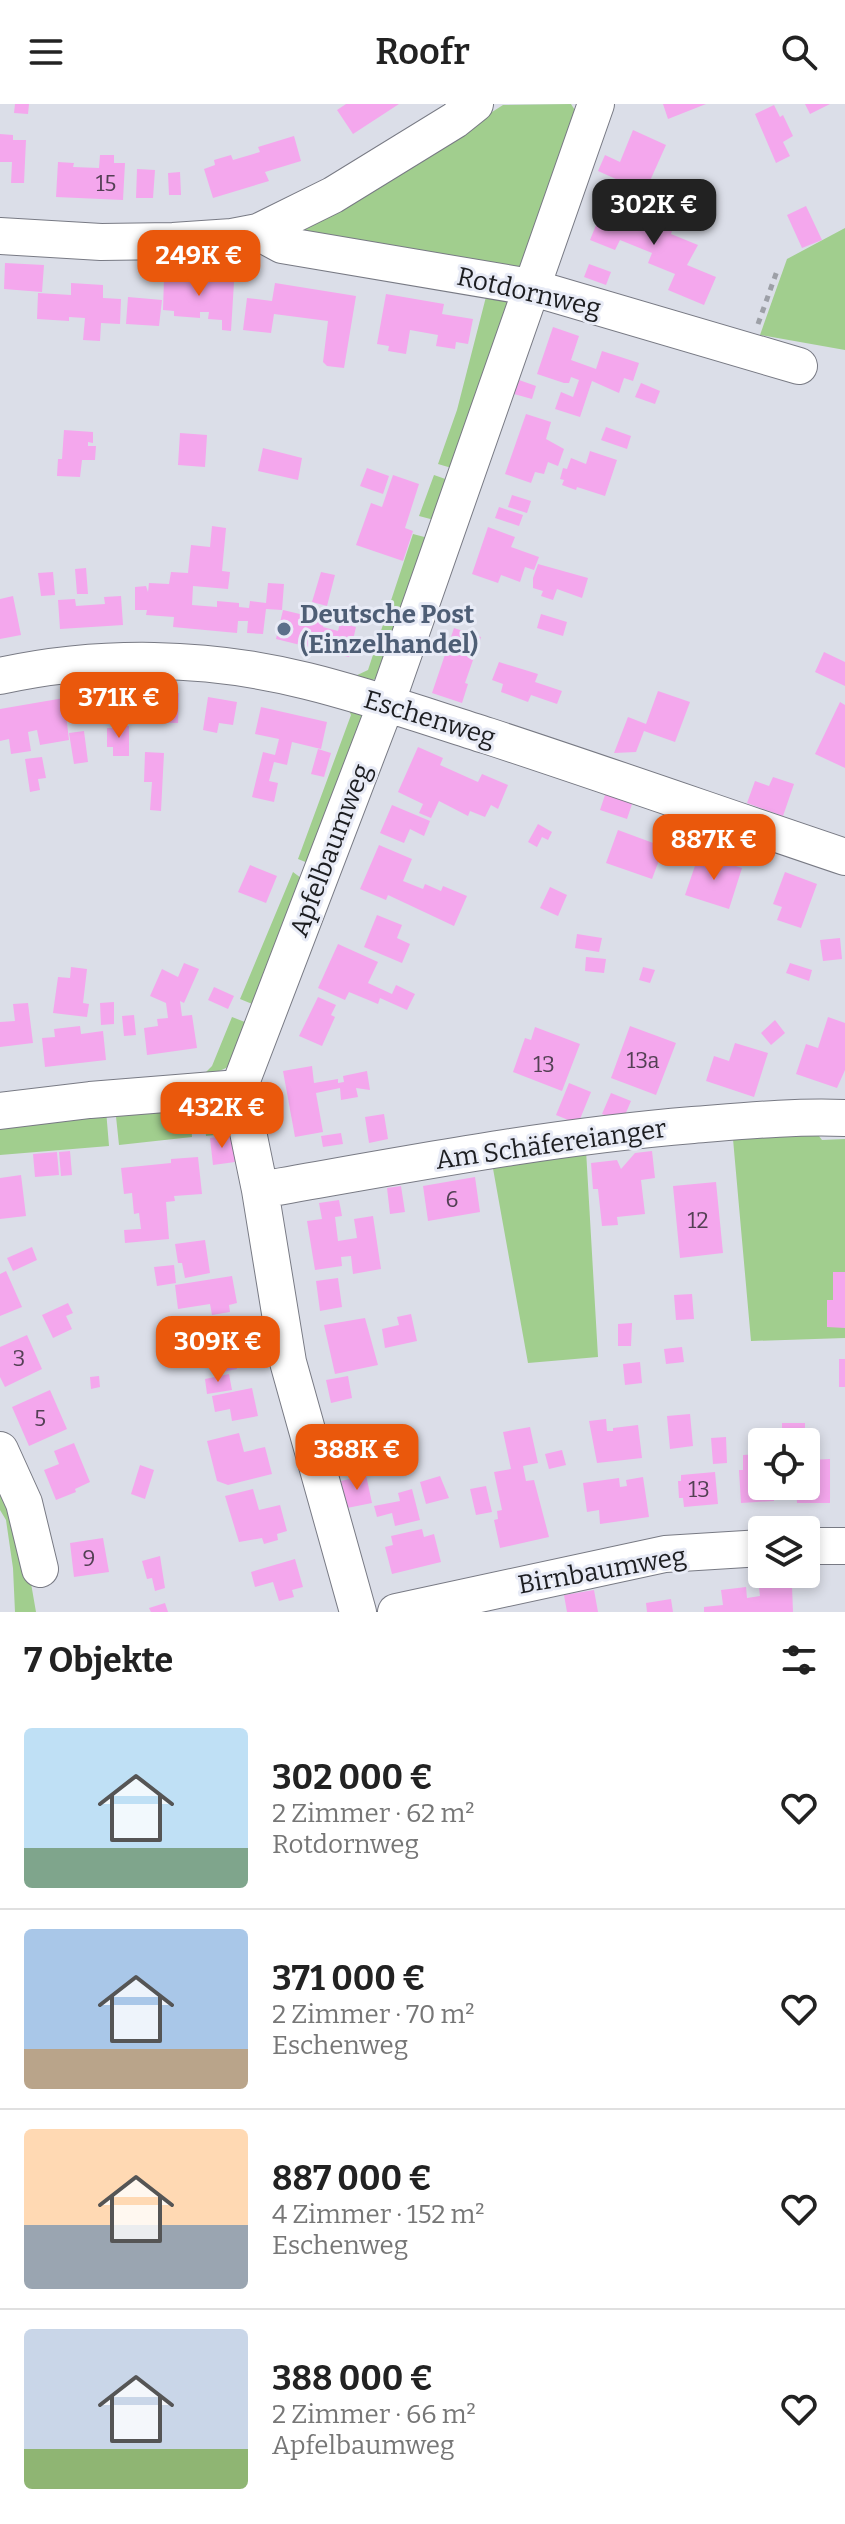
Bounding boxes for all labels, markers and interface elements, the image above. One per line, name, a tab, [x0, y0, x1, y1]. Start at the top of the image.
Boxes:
icon: menu	[24, 30, 68, 74]
text: Roofr	[375, 30, 470, 74]
icon: search	[777, 30, 821, 74]
house number: 15	[96, 170, 116, 197]
pin: 302K €	[589, 179, 719, 247]
text: 302K €	[610, 189, 698, 220]
pin: 249K €	[134, 230, 264, 298]
text: 249K €	[155, 240, 243, 271]
street label: Rotdornweg	[454, 261, 604, 324]
place label: Deutsche Post (Einzelhandel)	[300, 599, 478, 660]
marker: Deutsche Post (Einzelhandel)	[275, 620, 293, 638]
pin: 371K €	[54, 672, 184, 740]
text: 371K €	[78, 682, 160, 713]
street label: Eschenweg	[360, 684, 500, 753]
street label: Apfelbaumweg	[283, 759, 378, 941]
pin: 887K €	[649, 814, 779, 882]
text: 887K €	[671, 824, 757, 855]
house number: 13a	[627, 1047, 660, 1074]
house number: 13	[533, 1051, 555, 1078]
pin: 432K €	[157, 1082, 287, 1150]
text: 432K €	[179, 1092, 265, 1123]
street label: Am Schäfereianger	[434, 1113, 669, 1176]
house number: 6	[446, 1186, 458, 1213]
house number: 12	[688, 1207, 708, 1234]
pin: 309K €	[153, 1316, 283, 1384]
text: 309K €	[174, 1326, 262, 1357]
house number: 3	[13, 1345, 25, 1372]
house number: 5	[34, 1405, 46, 1432]
pin: 388K €	[292, 1424, 422, 1492]
map controls	[748, 1428, 820, 1588]
button: locate	[748, 1428, 820, 1500]
text: 388K €	[313, 1434, 401, 1465]
house number: 13	[688, 1476, 710, 1503]
button: layers	[748, 1516, 820, 1588]
street label: Birnbaumweg	[516, 1540, 689, 1601]
house number: 9	[83, 1545, 95, 1572]
icon: filters	[777, 1638, 821, 1682]
text: 7 Objekte	[24, 1640, 173, 1681]
text: 302 000 €	[272, 1757, 433, 1798]
icon: home	[88, 1760, 184, 1856]
icon: heart	[777, 1786, 821, 1830]
text: 2 Zimmer · 62 m²	[272, 1798, 474, 1829]
text: Rotdornweg	[272, 1829, 419, 1860]
text: 371 000 €	[272, 1958, 426, 1999]
icon: home	[88, 1961, 184, 2057]
icon: heart	[777, 1987, 821, 2031]
text: 2 Zimmer · 70 m²	[272, 1999, 475, 2030]
text: Eschenweg	[272, 2030, 408, 2061]
text: 887 000 €	[272, 2158, 432, 2199]
icon: home	[88, 2161, 184, 2257]
icon: heart	[777, 2187, 821, 2231]
text: 4 Zimmer · 152 m²	[272, 2199, 485, 2230]
text: Eschenweg	[272, 2230, 408, 2261]
text: 388 000 €	[272, 2358, 433, 2399]
icon: home	[88, 2361, 184, 2457]
icon: heart	[777, 2387, 821, 2431]
text: 2 Zimmer · 66 m²	[272, 2399, 476, 2430]
text: Apfelbaumweg	[272, 2430, 455, 2461]

